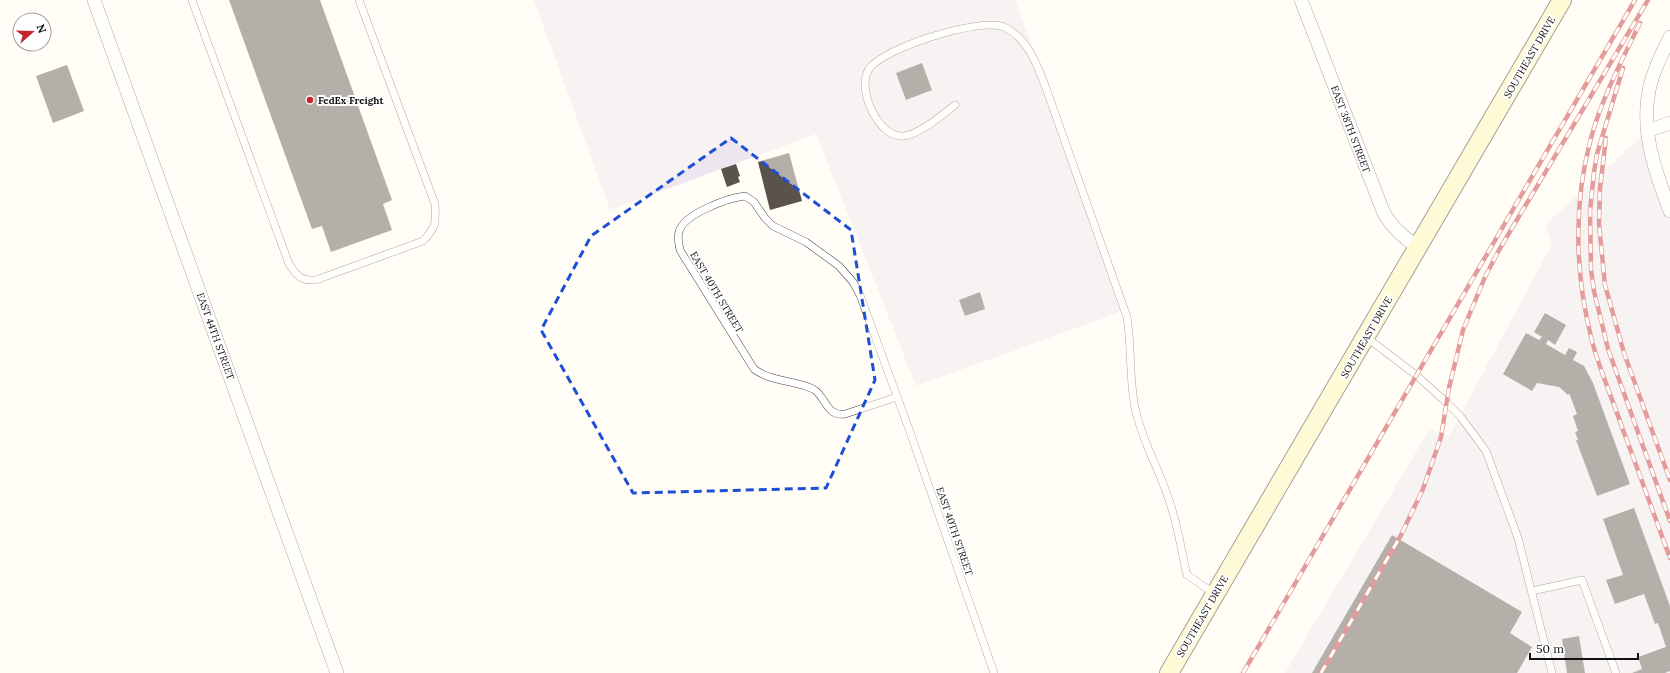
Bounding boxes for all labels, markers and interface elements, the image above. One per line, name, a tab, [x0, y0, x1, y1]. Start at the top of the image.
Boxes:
north arrow	[12, 12, 52, 52]
street label: SOUTHEAST DRIVE	[1501, 14, 1558, 100]
text: N	[33, 22, 50, 35]
street label: EAST 38TH STREET	[1328, 84, 1373, 175]
place label: FedEx Freight	[318, 94, 384, 107]
marker: FedEx Freight	[305, 95, 315, 105]
street label: EAST 40TH STREET	[687, 249, 746, 336]
street label: EAST 44TH STREET	[194, 291, 238, 382]
street label: SOUTHEAST DRIVE	[1338, 294, 1395, 380]
street label: EAST 40TH STREET	[933, 485, 976, 578]
street label: SOUTHEAST DRIVE	[1174, 573, 1231, 659]
scale bar	[1530, 635, 1638, 661]
text: 50 m	[1536, 641, 1564, 656]

